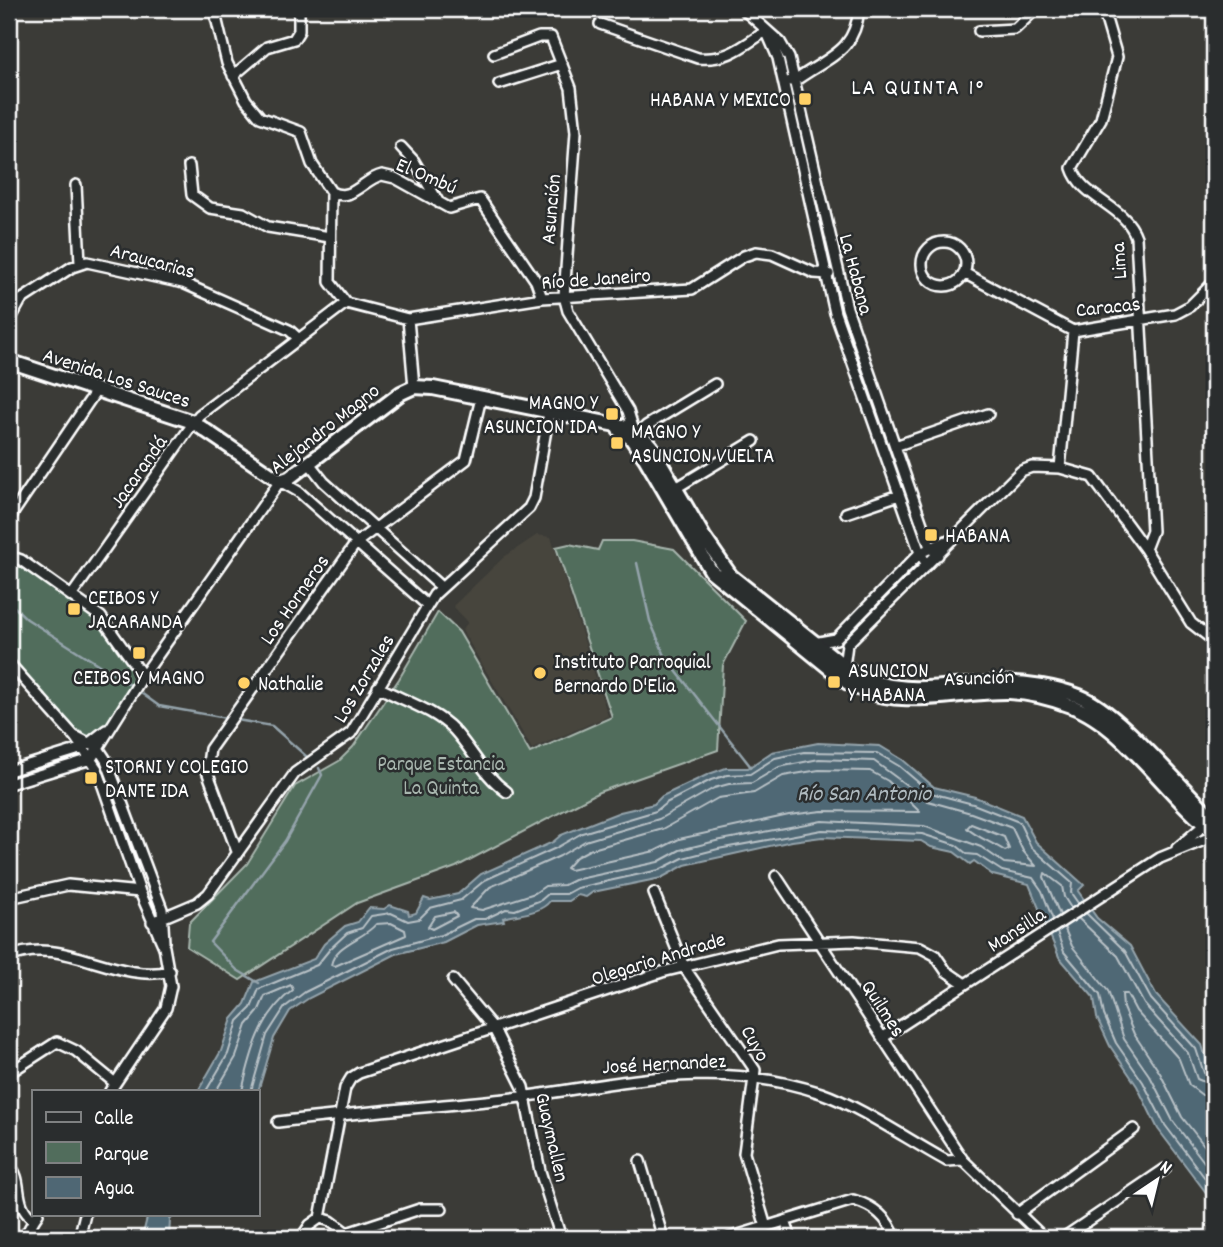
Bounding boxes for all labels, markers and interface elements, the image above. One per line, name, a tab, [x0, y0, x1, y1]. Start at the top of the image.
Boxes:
district label: LA QUINTA 1°	[851, 73, 985, 106]
place label: HABANA Y MEXICO	[650, 87, 791, 117]
marker: HABANA Y MEXICO	[797, 91, 813, 107]
street label: El Ombú	[391, 151, 461, 204]
street label: Asunción	[535, 173, 571, 246]
street label: La Habana	[829, 231, 880, 320]
street label: Araucarias	[106, 237, 198, 289]
street label: Lima	[1105, 240, 1137, 280]
street label: Río de Janeiro	[541, 262, 652, 300]
street label: Caracas	[1074, 291, 1142, 327]
street label: Avenida Los Sauces	[38, 342, 194, 418]
street label: Alejandro Magno	[264, 378, 387, 483]
place label: MAGNO Y ASUNCION IDA	[484, 390, 599, 444]
marker: MAGNO Y ASUNCION IDA	[604, 406, 620, 422]
place label: MAGNO Y ASUNCION VUELTA	[631, 419, 775, 473]
street label: Jacarandá	[104, 430, 177, 516]
marker: MAGNO Y ASUNCION VUELTA	[609, 435, 625, 451]
place label: HABANA	[945, 523, 1010, 553]
marker: HABANA	[923, 527, 939, 543]
street label: Los Horneros	[254, 549, 339, 652]
place label: CEIBOS Y JACARANDA	[88, 585, 183, 639]
marker: CEIBOS Y JACARANDA	[66, 601, 82, 617]
street label: Los Zorzales	[327, 629, 404, 730]
marker: CEIBOS Y MAGNO	[131, 645, 147, 661]
place label: Instituto Parroquial Bernardo D'Elia	[554, 649, 711, 703]
place label: ASUNCION Y HABANA	[848, 658, 929, 712]
street label: Asunción	[943, 664, 1015, 696]
place label: CEIBOS Y MAGNO	[73, 665, 205, 695]
marker: Instituto Parroquial Bernardo D'Elia	[532, 665, 548, 681]
place label: Nathalie	[258, 671, 324, 701]
marker: ASUNCION Y HABANA	[826, 674, 842, 690]
marker: Nathalie	[236, 675, 252, 691]
park label: Parque Estancia La Quinta	[377, 751, 506, 805]
place label: STORNI Y COLEGIO DANTE IDA	[105, 754, 249, 808]
marker: STORNI Y COLEGIO DANTE IDA	[83, 770, 99, 786]
water label: Río San Antonio	[797, 779, 933, 812]
street label: Mansilla	[982, 901, 1054, 962]
street label: Olegario Andrade	[588, 926, 730, 996]
street label: Quilmes	[852, 975, 911, 1044]
street label: Cuyo	[731, 1021, 776, 1068]
street label: José Hernandez	[602, 1048, 727, 1084]
legend	[32, 1090, 259, 1216]
street label: Guaymallen	[525, 1090, 575, 1185]
text: Calle	[94, 1105, 133, 1135]
text: Parque	[94, 1141, 149, 1171]
north arrow	[1122, 1146, 1192, 1216]
text: N	[1153, 1155, 1176, 1183]
text: Agua	[94, 1175, 135, 1205]

